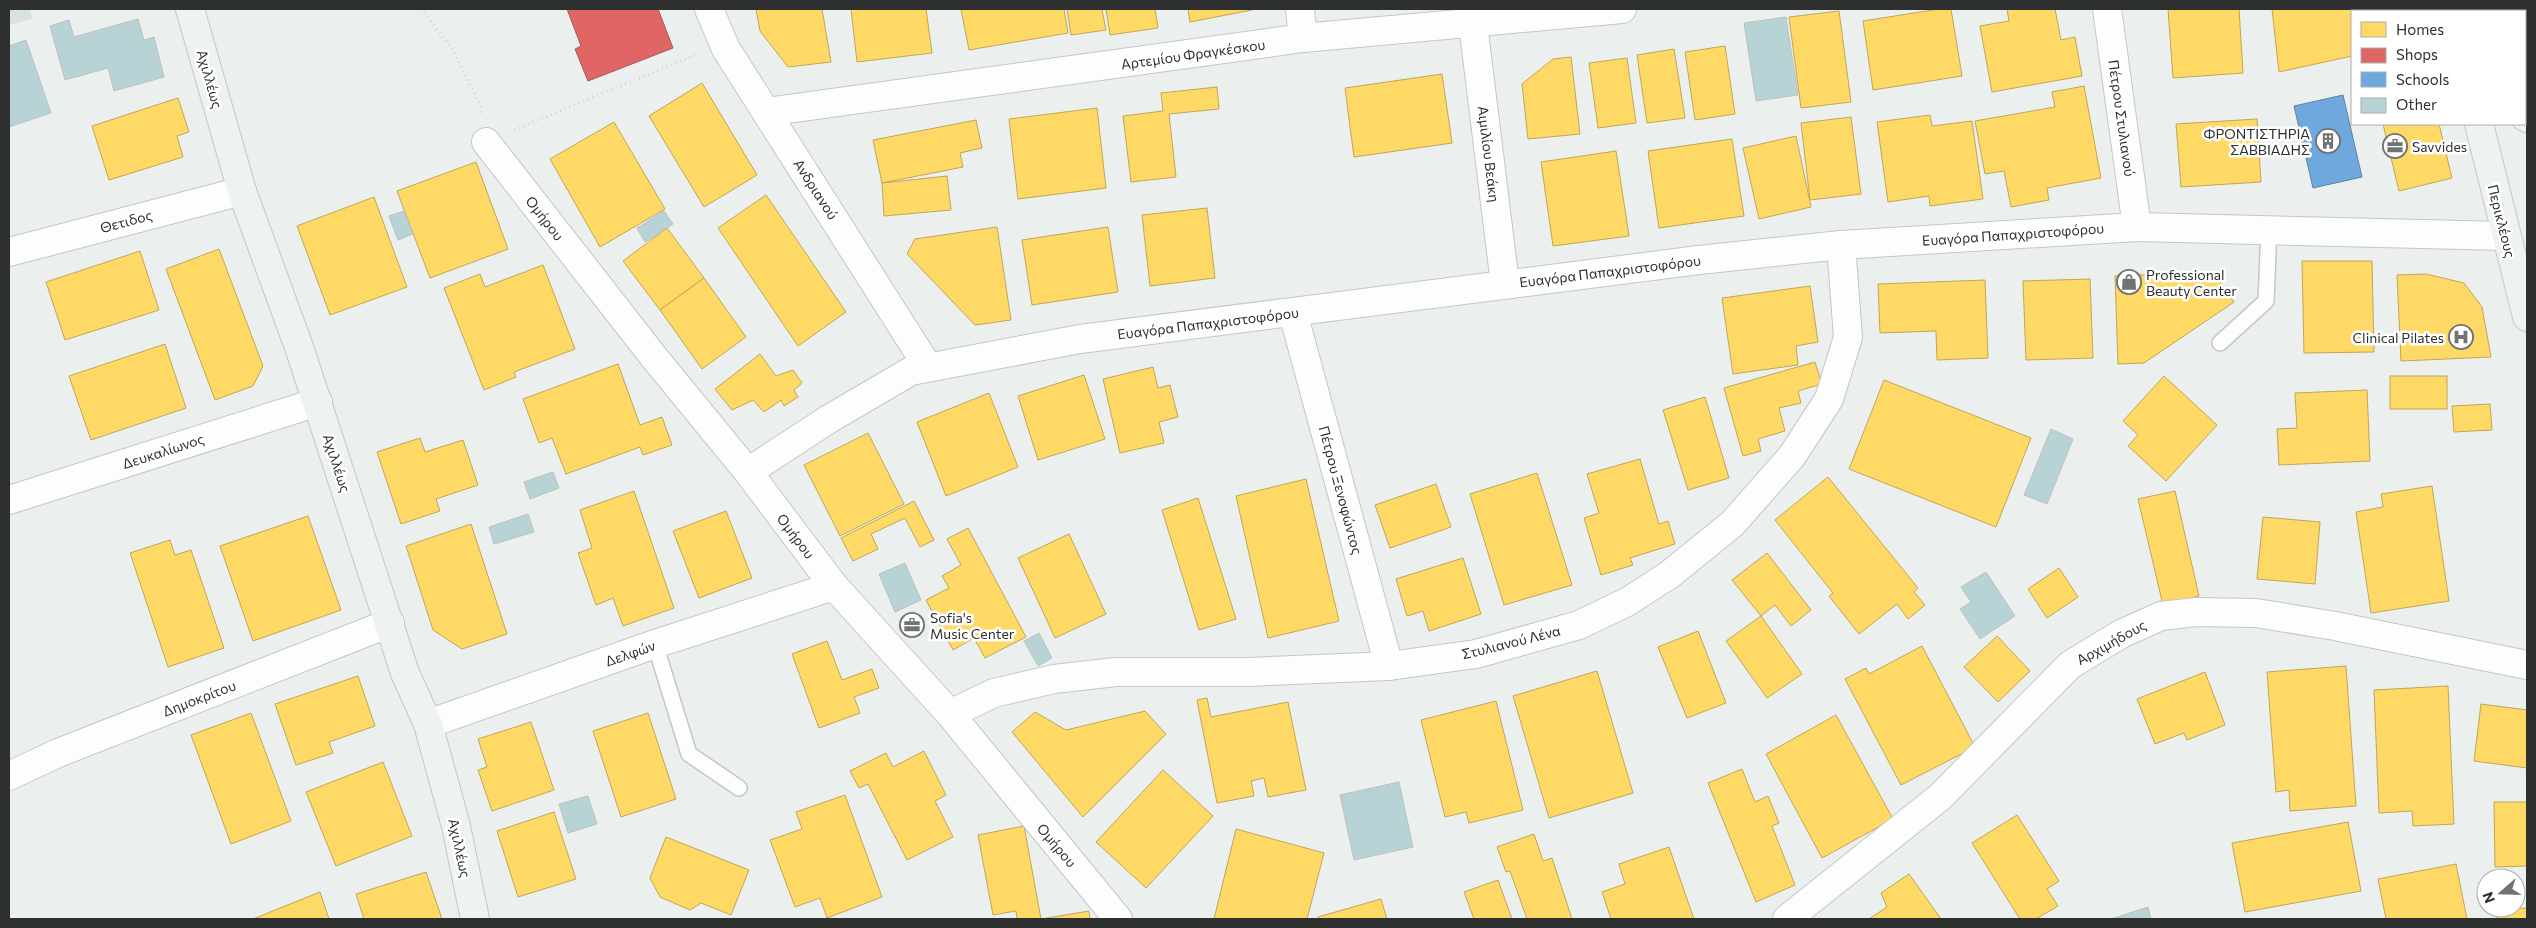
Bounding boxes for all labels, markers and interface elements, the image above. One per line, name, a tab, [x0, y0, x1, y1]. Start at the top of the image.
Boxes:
legend	[2351, 10, 2526, 125]
text: Homes	[2396, 20, 2444, 38]
street label: Αρτεμίου Φραγκέσκου	[1120, 35, 1266, 73]
text: Shops	[2396, 45, 2438, 63]
street label: Αχιλλέως	[194, 48, 226, 110]
street label: Πέτρου Στυλιανού	[2105, 59, 2139, 178]
text: Schools	[2396, 70, 2450, 88]
text: Other	[2396, 95, 2437, 113]
street label: Αιμιλίου Βεάκη	[1475, 105, 1503, 203]
place label: ΦΡΟΝΤΙΣΤΗΡΙΑ ΣΑΒΒΙΑΔΗΣ	[2204, 125, 2310, 158]
building icon: ΦΡΟΝΤΙΣΤΗΡΙΑ ΣΑΒΒΙΑΔΗΣ	[2315, 128, 2341, 154]
office icon: Savvides	[2382, 133, 2408, 159]
place label: Savvides	[2412, 138, 2467, 155]
street label: Ανδριανού	[790, 156, 842, 222]
street label: Περικλέους	[2485, 183, 2519, 260]
street label: Ομήρου	[522, 192, 568, 244]
street label: Θετιδος	[98, 206, 154, 236]
street label: Ευαγόρα Παπαχριστοφόρου	[1921, 219, 2105, 249]
street label: Ευαγόρα Παπαχριστοφόρου	[1518, 251, 1702, 291]
place label: Professional Beauty Center	[2146, 266, 2237, 299]
shop icon: Professional Beauty Center	[2116, 269, 2142, 295]
street label: Ευαγόρα Παπαχριστοφόρου	[1116, 303, 1300, 343]
hospital icon: Clinical Pilates	[2448, 324, 2474, 350]
place label: Clinical Pilates	[2353, 329, 2444, 346]
street label: Πέτρου Ξενοφώντος	[1316, 424, 1366, 556]
street label: Δευκαλίωνος	[120, 430, 206, 472]
street label: Αχιλλέως	[320, 432, 354, 494]
street label: Ομήρου	[774, 510, 818, 562]
place label: Sofia's Music Center	[930, 609, 1015, 642]
office icon: Sofia's Music Center	[899, 612, 925, 638]
street label: Αρχιμήδους	[2073, 616, 2149, 668]
street label: Στυλιανού Λένα	[1460, 622, 1562, 662]
street label: Δελφών	[603, 636, 657, 670]
street label: Δημοκρίτου	[160, 676, 238, 720]
street label: Αχιλλέως	[445, 817, 475, 879]
street label: Ομήρου	[1034, 820, 1080, 870]
north arrow	[2476, 868, 2526, 918]
text: N	[2479, 890, 2498, 905]

